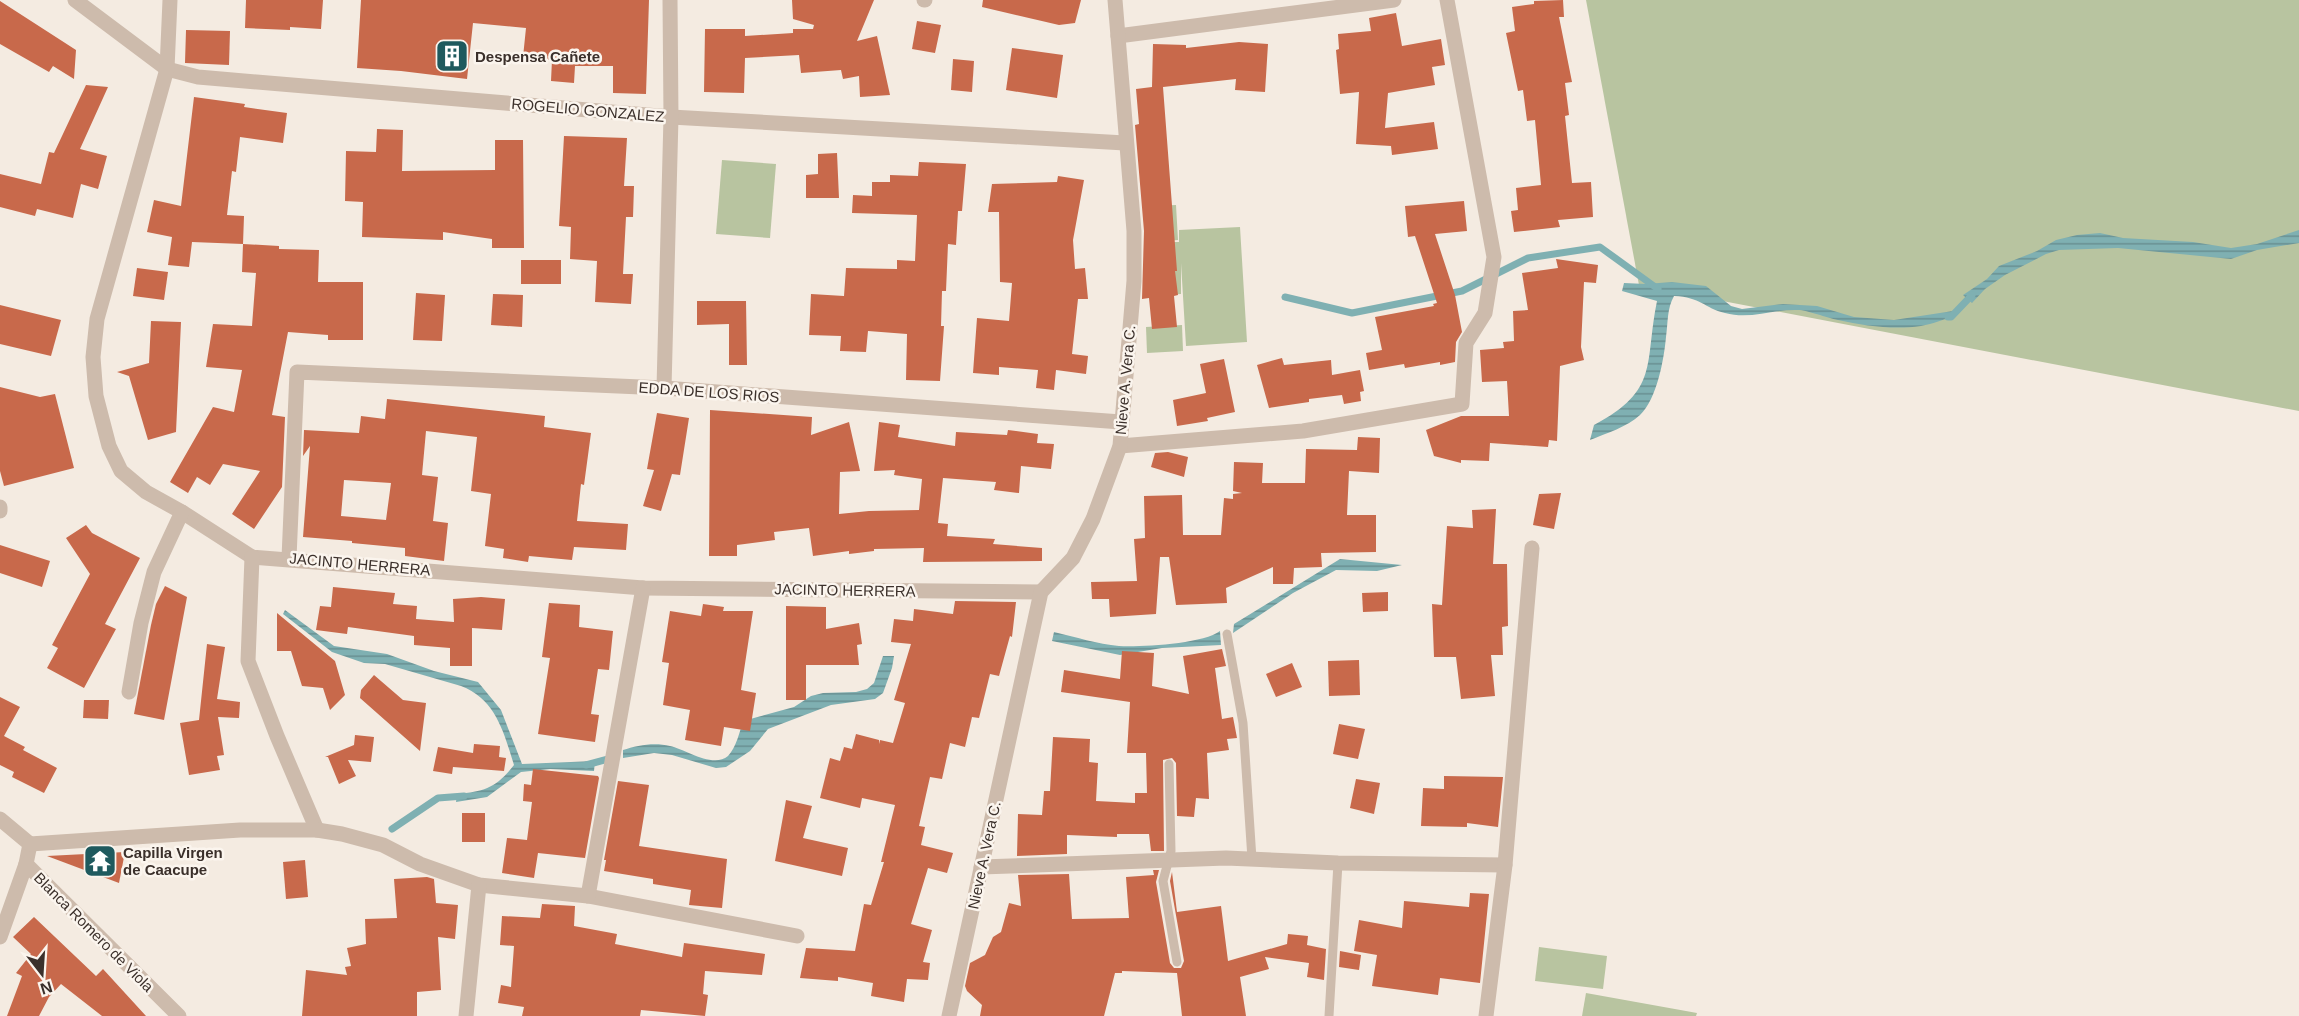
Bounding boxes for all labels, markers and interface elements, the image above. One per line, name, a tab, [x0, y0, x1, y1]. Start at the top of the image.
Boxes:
building icon: Despensa Cañete	[434, 38, 470, 74]
place label: Despensa Cañete	[475, 48, 600, 65]
street label: ROGELIO GONZALEZ	[511, 95, 665, 125]
street label: Nieve A. Vera C.	[1112, 324, 1138, 436]
street label: EDDA DE LOS RIOS	[638, 379, 780, 405]
street label: JACINTO HERRERA	[289, 549, 431, 579]
street label: JACINTO HERRERA	[774, 580, 916, 600]
street label: Nieve A. Vera C.	[964, 799, 1004, 911]
temple icon: Capilla Virgen de Caacupe	[82, 843, 118, 879]
place label: Capilla Virgen de Caacupe	[123, 844, 223, 878]
street label: Blanca Romero de Viola	[31, 869, 158, 996]
north arrow	[12, 944, 72, 1004]
text: N	[38, 978, 54, 998]

